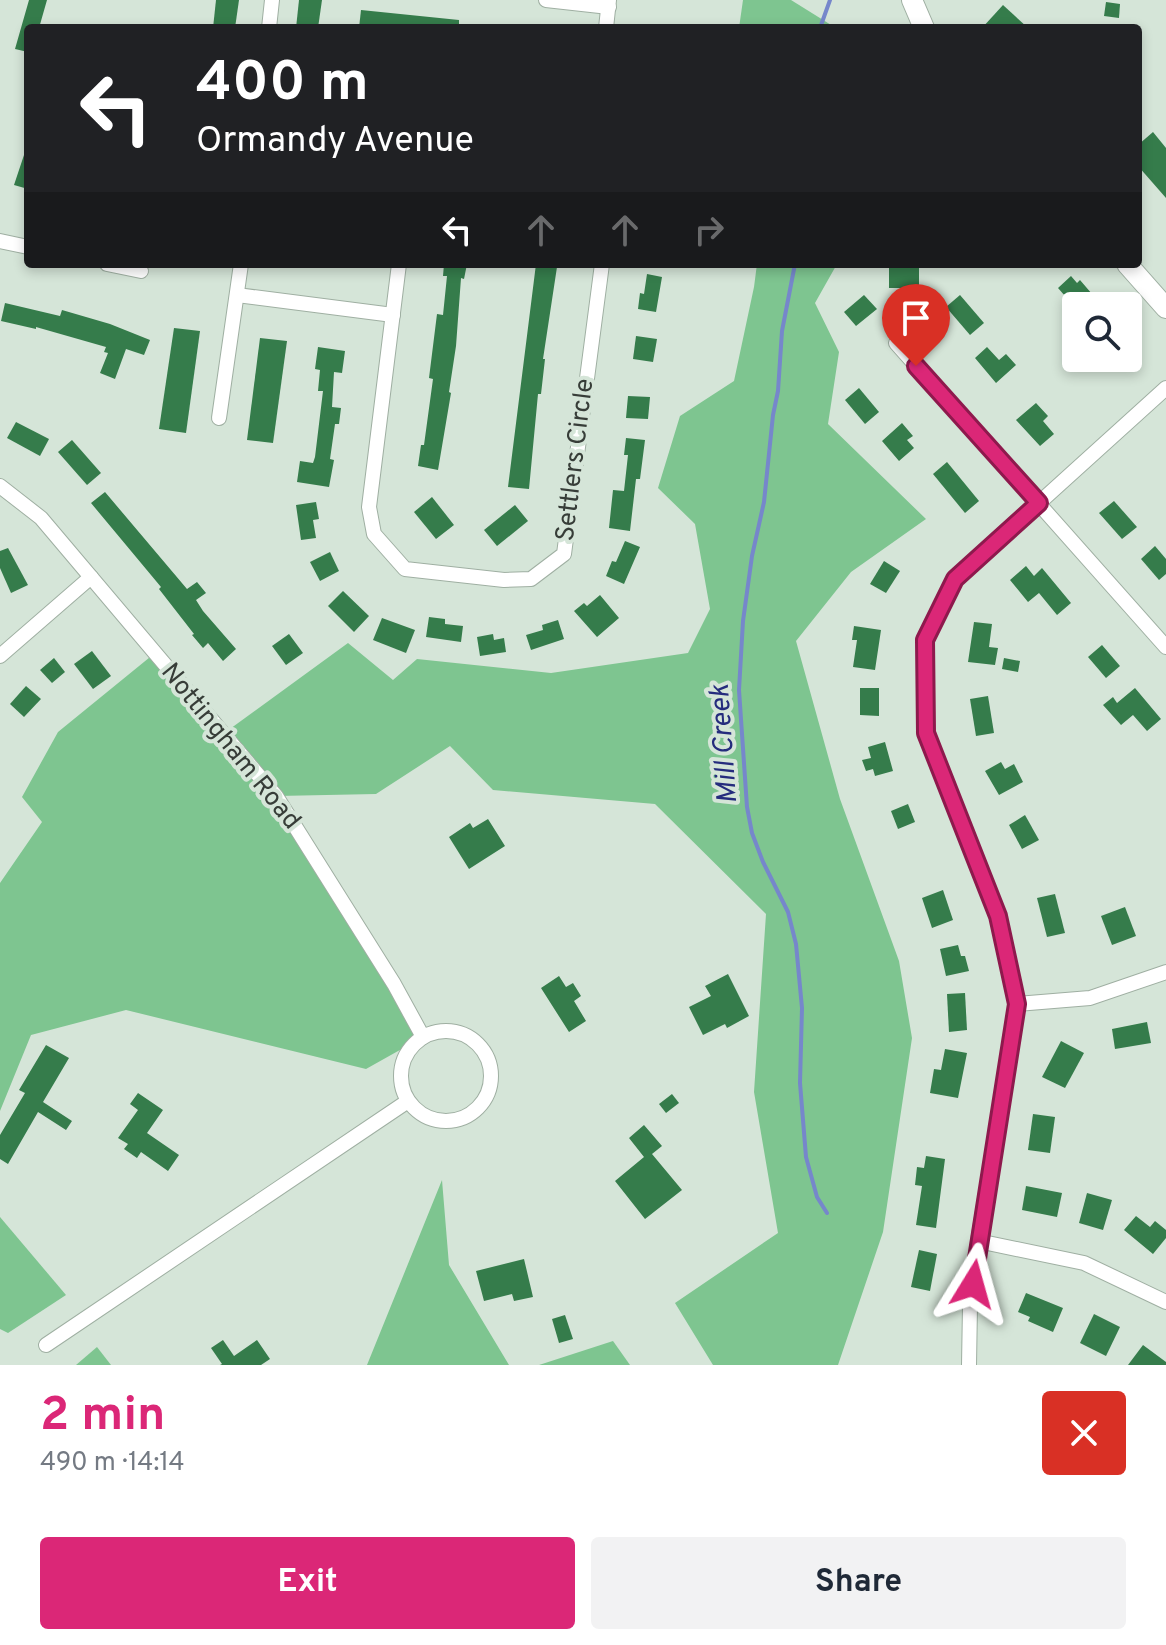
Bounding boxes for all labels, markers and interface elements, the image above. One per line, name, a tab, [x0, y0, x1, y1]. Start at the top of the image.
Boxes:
text: 400 m	[196, 50, 369, 120]
icon: left	[64, 56, 168, 160]
text: Ormandy Avenue	[196, 119, 474, 165]
icon: left	[435, 208, 479, 252]
icon: ahead	[519, 208, 563, 252]
icon: ahead	[603, 208, 647, 252]
icon: right	[687, 208, 731, 252]
pin	[882, 284, 950, 366]
map controls	[1062, 292, 1142, 372]
button: search	[1062, 292, 1142, 372]
icon: arrive	[894, 296, 938, 340]
street label: Settlers Circle	[550, 377, 602, 543]
street label: Nottingham Road	[153, 657, 307, 837]
water label: Mill Creek	[703, 682, 747, 805]
position arrow	[931, 1242, 1015, 1326]
text: 2 min	[40, 1387, 165, 1447]
button: close	[1042, 1391, 1126, 1475]
text: 490 m · 14:14	[40, 1447, 185, 1480]
button: Exit	[40, 1537, 575, 1629]
button: Share	[591, 1537, 1126, 1629]

